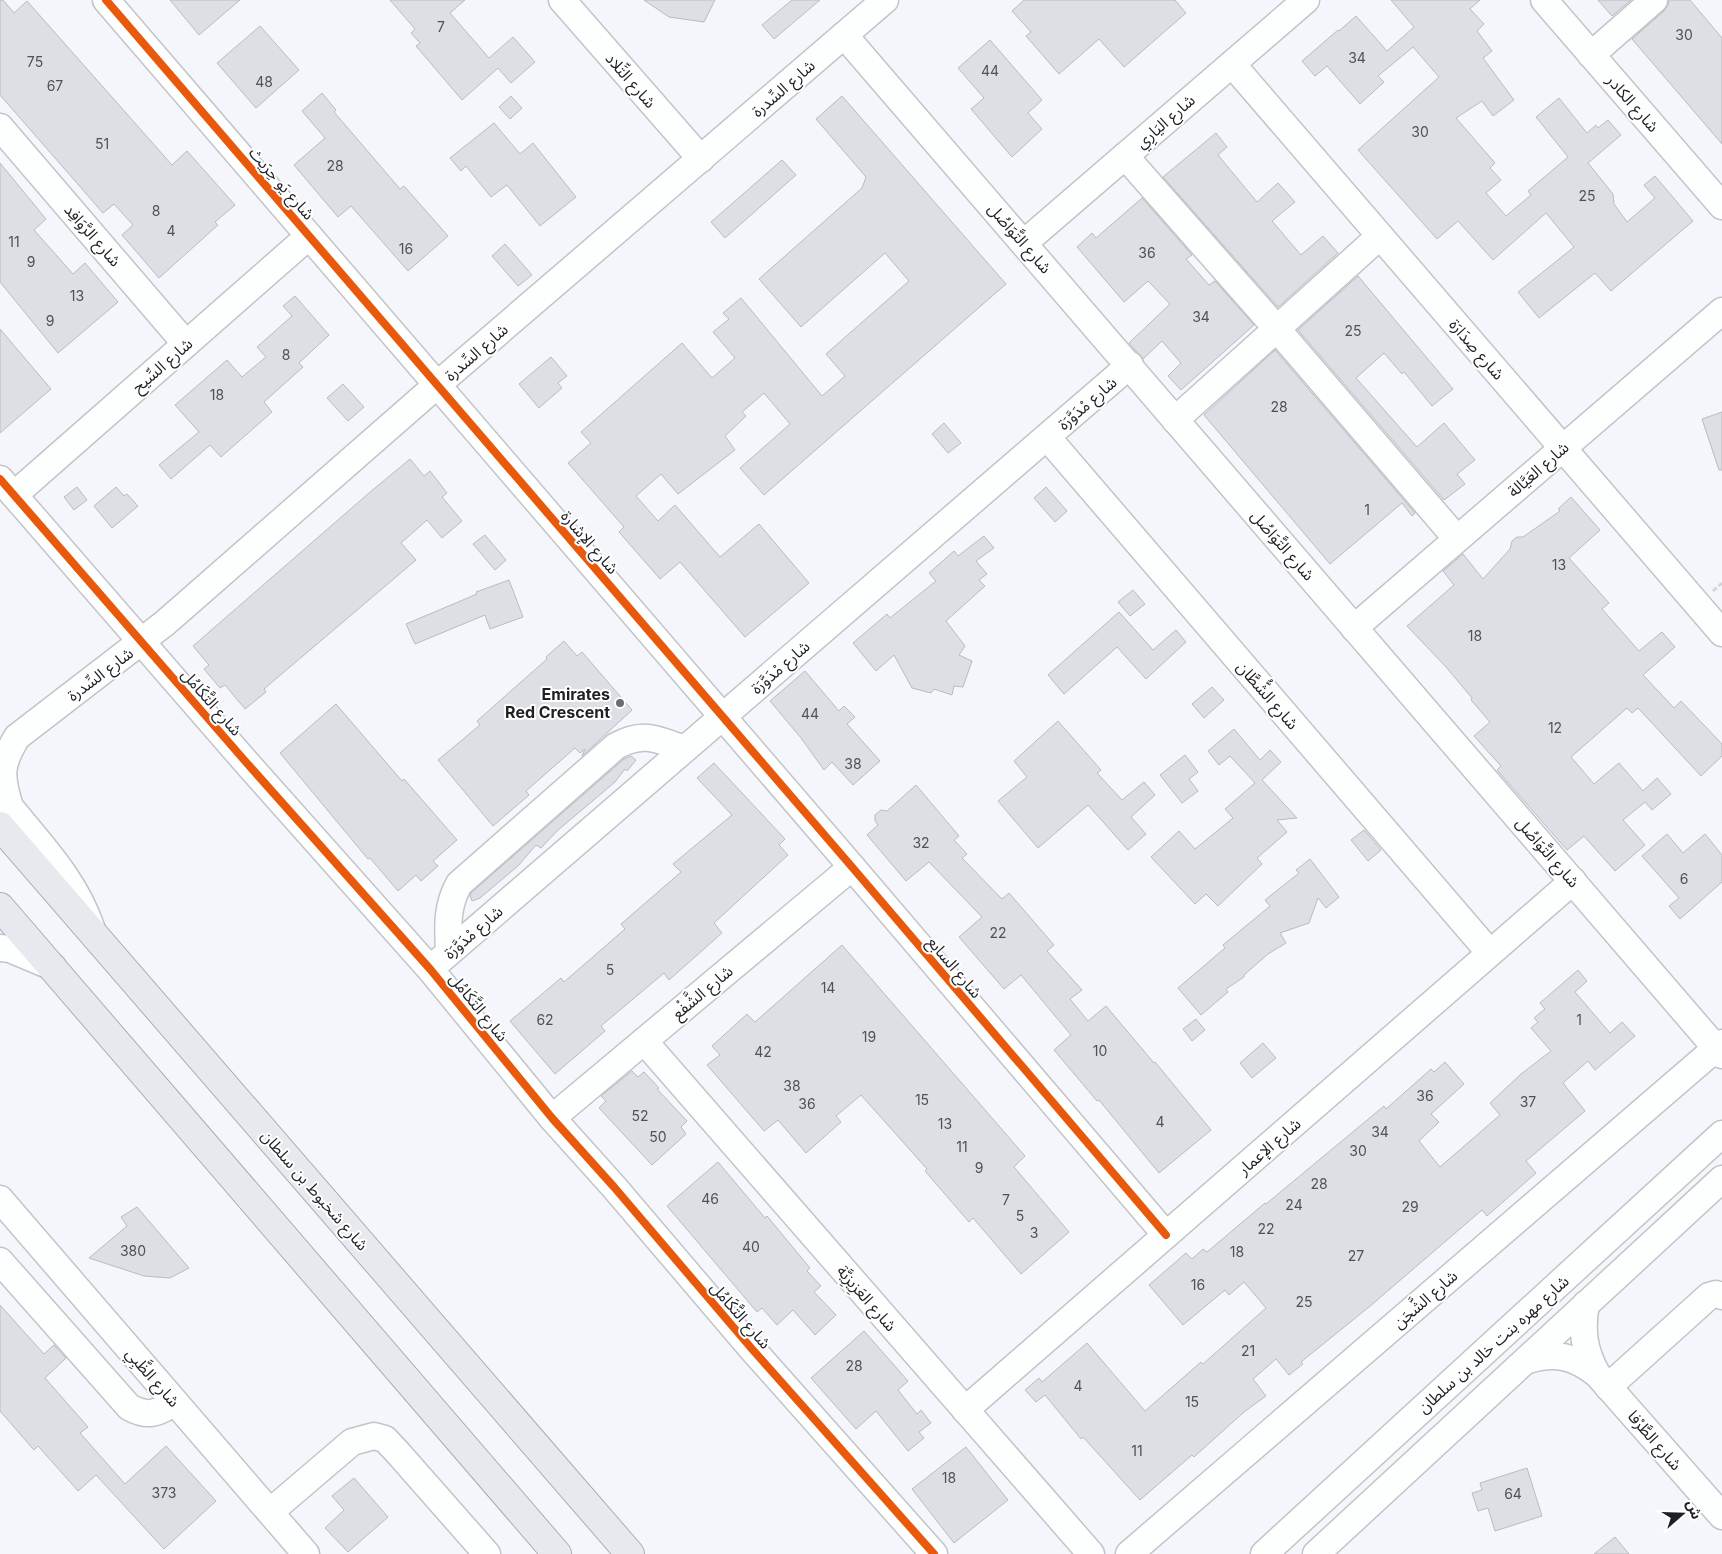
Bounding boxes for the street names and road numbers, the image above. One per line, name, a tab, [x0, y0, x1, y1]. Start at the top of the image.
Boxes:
street label: شارع التِّلاد	[599, 48, 661, 114]
street label: شارع السِّدرة	[747, 55, 821, 123]
street label: شارع الكادر	[1600, 69, 1663, 138]
street label: شارع اليَارِي	[1131, 90, 1201, 155]
street label: شارع يَو حِرَيث	[243, 142, 319, 226]
street label: شارع التَّوَاصُل	[982, 199, 1056, 279]
street label: شارع الرَّوَافِد	[58, 200, 126, 272]
street label: شارع صِدَارَة	[1443, 314, 1509, 386]
street label: شارع السِّدرة	[440, 319, 514, 387]
street label: شارع السِّيح	[128, 333, 198, 399]
street label: شارع مْدَوَّرَة	[1053, 372, 1122, 436]
street label: شارع العَيَّالة	[1503, 437, 1575, 503]
street label: شارع الإشارة	[555, 506, 623, 580]
street label: شارع التَّوَاصُل	[1245, 506, 1319, 586]
street label: شارع مْدَوَّرَة	[746, 636, 815, 700]
street label: شارع السِّدرة	[63, 643, 139, 708]
street label: شارع الشُّطَّان	[1231, 655, 1306, 735]
street label: شارع التَّكَامُل	[175, 664, 247, 742]
street label: شارع التَّوَاصُل	[1510, 813, 1584, 893]
street label: شارع مْدَوَّرَة	[439, 901, 508, 965]
street label: شارع السابع	[921, 932, 987, 1004]
street label: شارع الشَّفْع	[666, 959, 739, 1026]
street label: شارع التَّكَامُل	[443, 969, 513, 1047]
street label: شارع الإعمار	[1233, 1113, 1306, 1182]
street label: شارع شخبوط بن سلطان	[255, 1126, 373, 1256]
street label: شارع العَزِيزِيَّة	[831, 1261, 901, 1337]
street label: شارع الشَّجَن	[1387, 1264, 1463, 1335]
street label: شارع مهره بنت خالد بن سلطان	[1413, 1271, 1575, 1419]
street label: شارع التَّكَامُل	[704, 1277, 776, 1355]
street label: شارع الظَّبِي	[119, 1343, 185, 1413]
street label: شارع الطَّرْفا	[1621, 1406, 1686, 1476]

